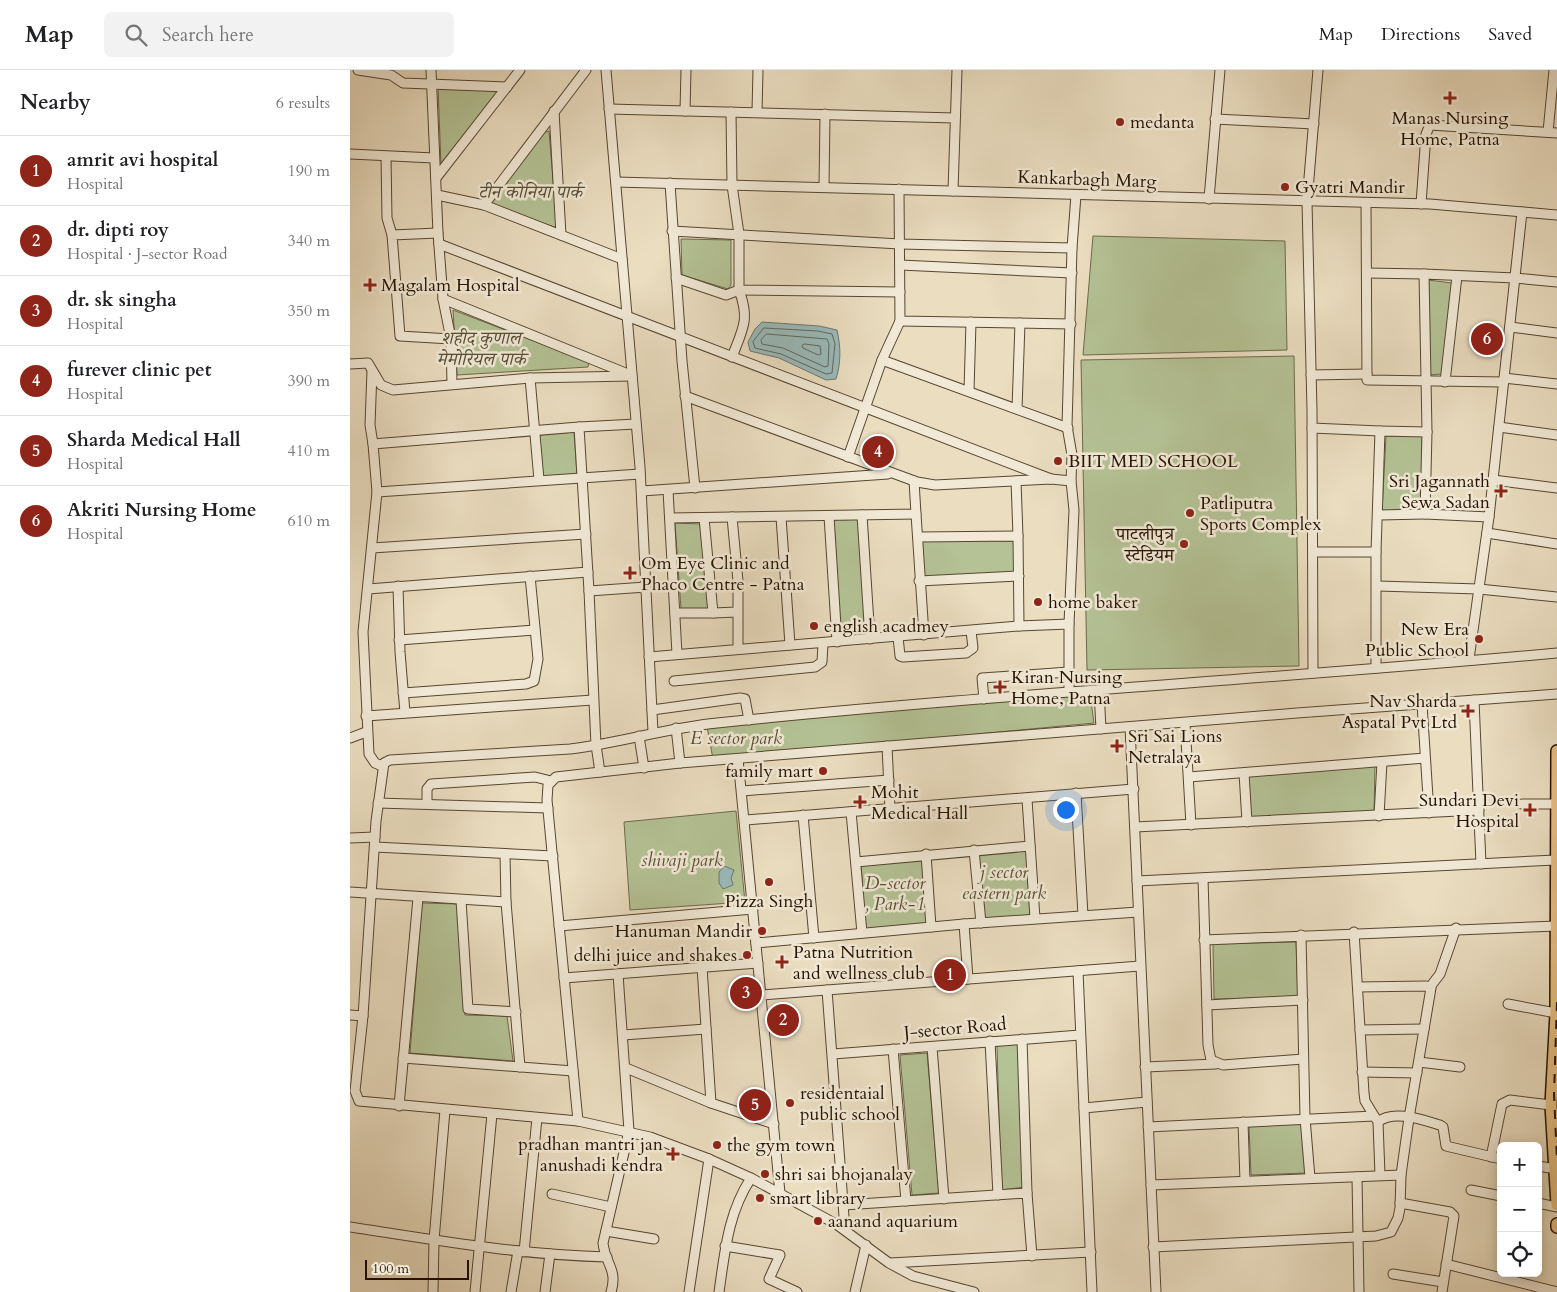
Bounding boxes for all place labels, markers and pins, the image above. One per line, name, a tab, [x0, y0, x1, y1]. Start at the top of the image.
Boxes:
marker: Manas Nursing Home, Patna	[1443, 91, 1457, 105]
place label: Manas Nursing Home, Patna	[1392, 106, 1509, 152]
place label: medanta	[1130, 110, 1195, 135]
marker: medanta	[1114, 116, 1126, 128]
place label: Gyatri Mandir	[1295, 175, 1405, 200]
marker: Gyatri Mandir	[1279, 181, 1291, 193]
place label: Magalam Hospital	[381, 273, 520, 298]
marker: Magalam Hospital	[363, 278, 377, 292]
pin: 6	[1471, 320, 1503, 358]
pin: 4	[862, 433, 894, 471]
place label: BIIT MED SCHOOL	[1068, 449, 1238, 474]
marker: BIIT MED SCHOOL	[1052, 455, 1064, 467]
place label: Sri Jagannath Sewa Sadan	[1389, 469, 1491, 515]
marker: Sri Jagannath Sewa Sadan	[1494, 484, 1508, 498]
place label: Patliputra Sports Complex	[1200, 491, 1321, 537]
marker: Patliputra Sports Complex	[1184, 507, 1196, 519]
place label: पाटलीपुत्र स्टेडियम	[1115, 522, 1176, 568]
marker: पाटलीपुत्र स्टेडियम	[1178, 538, 1190, 550]
place label: Om Eye Clinic and Phaco Centre - Patna	[641, 551, 805, 597]
marker: Om Eye Clinic and Phaco Centre - Patna	[623, 566, 637, 580]
place label: home baker	[1048, 590, 1138, 615]
marker: home baker	[1032, 596, 1044, 608]
place label: english acadmey	[824, 614, 950, 639]
place label: New Era Public School	[1365, 617, 1469, 663]
marker: english acadmey	[808, 620, 820, 632]
marker: New Era Public School	[1473, 633, 1485, 645]
place label: Kiran Nursing Home, Patna	[1011, 665, 1123, 711]
marker: Kiran Nursing Home, Patna	[993, 680, 1007, 694]
place label: Nav Sharda Aspatal Pvt Ltd	[1342, 689, 1457, 735]
marker: Nav Sharda Aspatal Pvt Ltd	[1461, 704, 1475, 718]
place label: Sri Sai Lions Netralaya	[1128, 724, 1222, 770]
marker: Sri Sai Lions Netralaya	[1110, 739, 1124, 753]
place label: family mart	[725, 759, 813, 784]
marker: family mart	[817, 765, 829, 777]
place label: Mohit Medical Hall	[871, 780, 969, 826]
place label: Sundari Devi Hospital	[1419, 788, 1519, 834]
marker: Mohit Medical Hall	[853, 795, 867, 809]
marker: Sundari Devi Hospital	[1523, 803, 1537, 817]
marker: Pizza Singh	[763, 876, 775, 888]
place label: Pizza Singh	[725, 889, 813, 914]
place label: Hanuman Mandir	[615, 919, 752, 944]
marker: Hanuman Mandir	[756, 925, 768, 937]
place label: Patna Nutrition and wellness club	[793, 940, 925, 986]
place label: delhi juice and shakes	[574, 943, 737, 968]
marker: delhi juice and shakes	[741, 949, 753, 961]
marker: Patna Nutrition and wellness club	[775, 955, 789, 969]
pin: 1	[934, 956, 966, 994]
pin: 3	[730, 974, 762, 1012]
pin: 2	[767, 1001, 799, 1039]
place label: residentaial public school	[800, 1081, 900, 1127]
pin: 5	[739, 1086, 771, 1124]
marker: residentaial public school	[784, 1097, 796, 1109]
place label: pradhan mantri jan anushadi kendra	[518, 1132, 664, 1178]
place label: the gym town	[727, 1133, 836, 1158]
marker: the gym town	[711, 1139, 723, 1151]
marker: pradhan mantri jan anushadi kendra	[667, 1148, 679, 1160]
place label: shri sai bhojanalay	[775, 1162, 914, 1187]
marker: shri sai bhojanalay	[759, 1168, 771, 1180]
place label: smart library	[770, 1186, 866, 1211]
marker: smart library	[754, 1192, 766, 1204]
place label: aanand aquarium	[828, 1209, 959, 1234]
marker: aanand aquarium	[812, 1215, 824, 1227]

